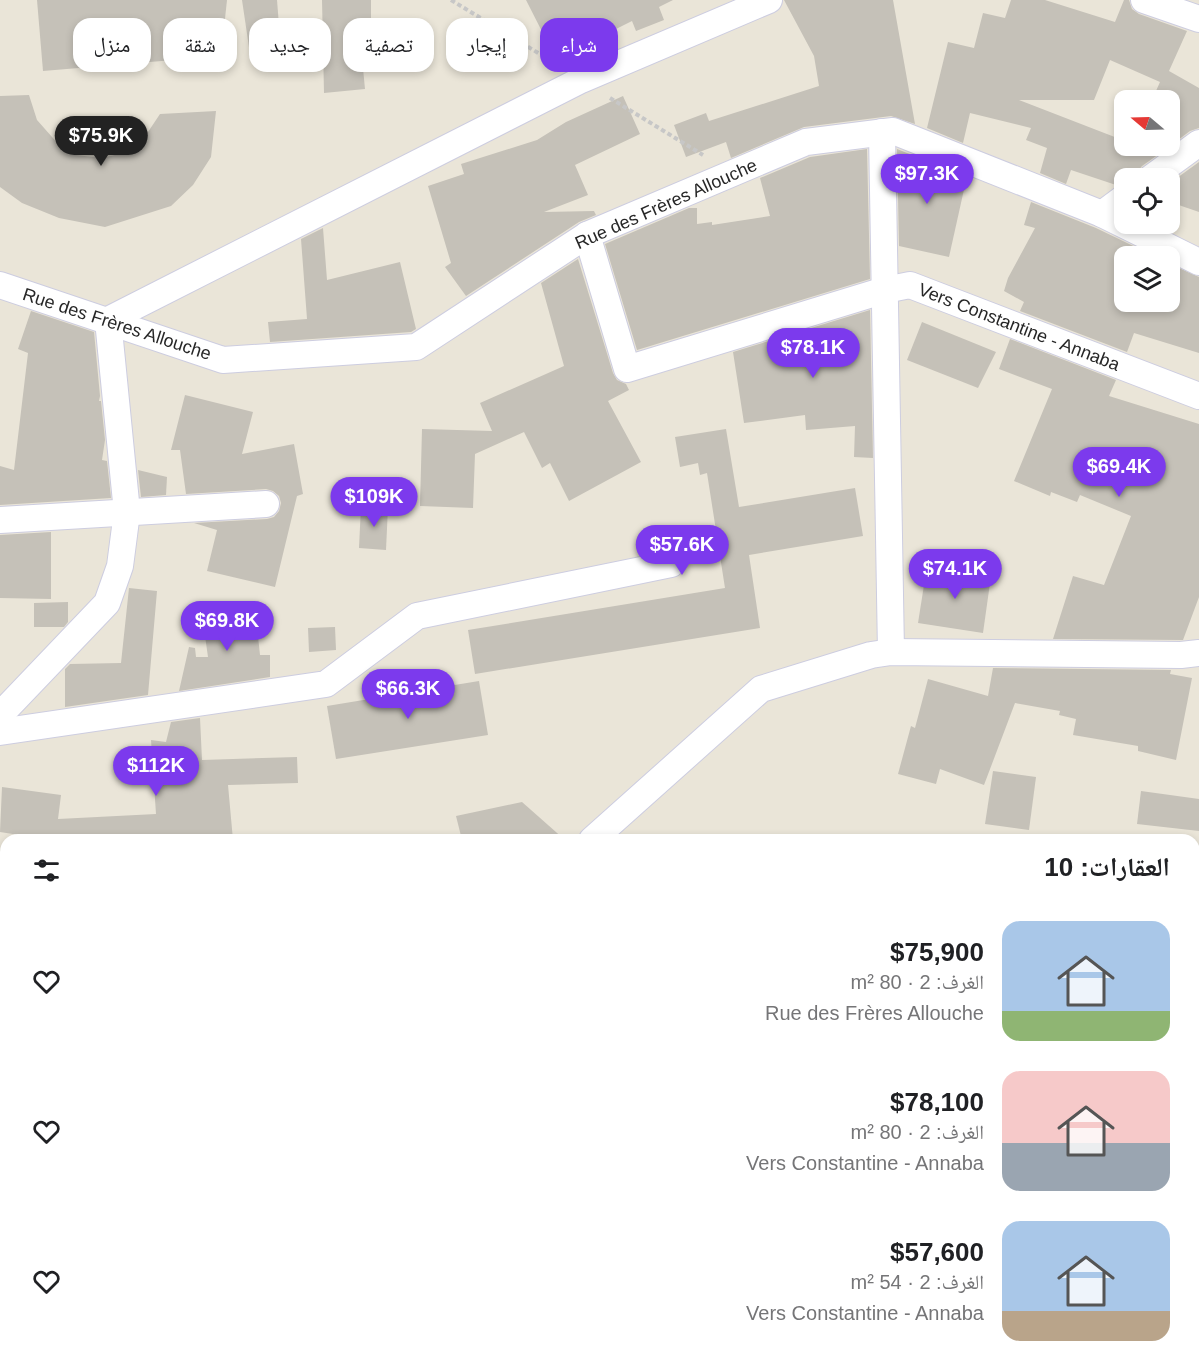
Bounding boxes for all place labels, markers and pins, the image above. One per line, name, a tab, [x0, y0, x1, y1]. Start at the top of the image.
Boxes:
pin: $75.9K	[52, 116, 150, 167]
pin: $97.3K	[878, 154, 976, 205]
pin: $78.1K	[764, 328, 862, 379]
pin: $69.4K	[1070, 447, 1168, 498]
pin: $109K	[332, 477, 416, 528]
pin: $57.6K	[633, 525, 731, 576]
pin: $74.1K	[906, 549, 1004, 600]
pin: $69.8K	[178, 601, 276, 652]
pin: $66.3K	[359, 669, 457, 720]
pin: $112K	[114, 746, 198, 797]

